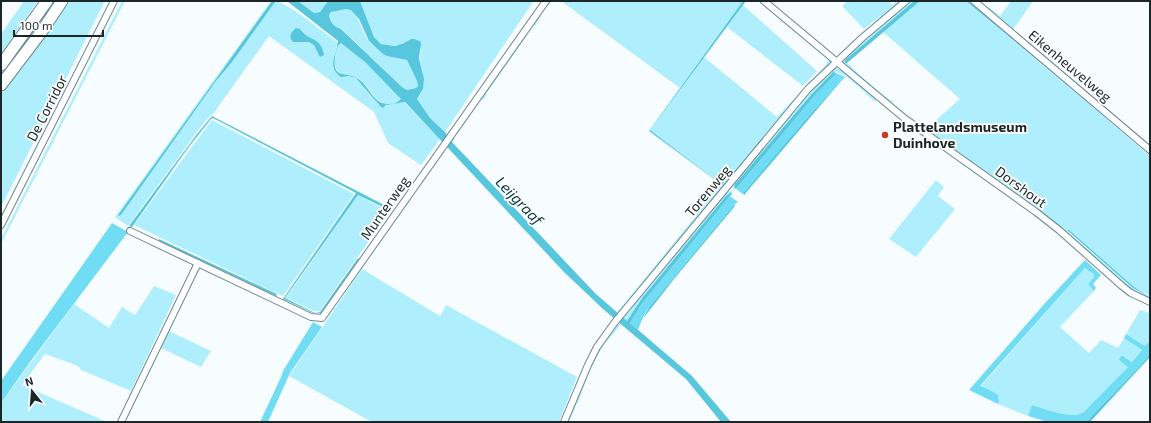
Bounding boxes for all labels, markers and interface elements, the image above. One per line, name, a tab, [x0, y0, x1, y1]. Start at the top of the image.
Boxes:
scale bar	[14, 12, 103, 38]
text: 100 m	[20, 18, 52, 32]
street label: Eikenheuvelweg	[1025, 26, 1115, 105]
street label: De Corridor	[23, 71, 71, 144]
place label: Plattelandsmuseum Duinhove	[893, 118, 1027, 151]
marker: Plattelandsmuseum Duinhove	[880, 130, 890, 140]
street label: Torenweg	[681, 161, 734, 220]
street label: Dorshout	[992, 162, 1050, 211]
water label: Leijgraaf	[492, 172, 548, 230]
street label: Munterweg	[356, 173, 413, 243]
north arrow	[12, 371, 52, 411]
text: N	[23, 374, 35, 388]

